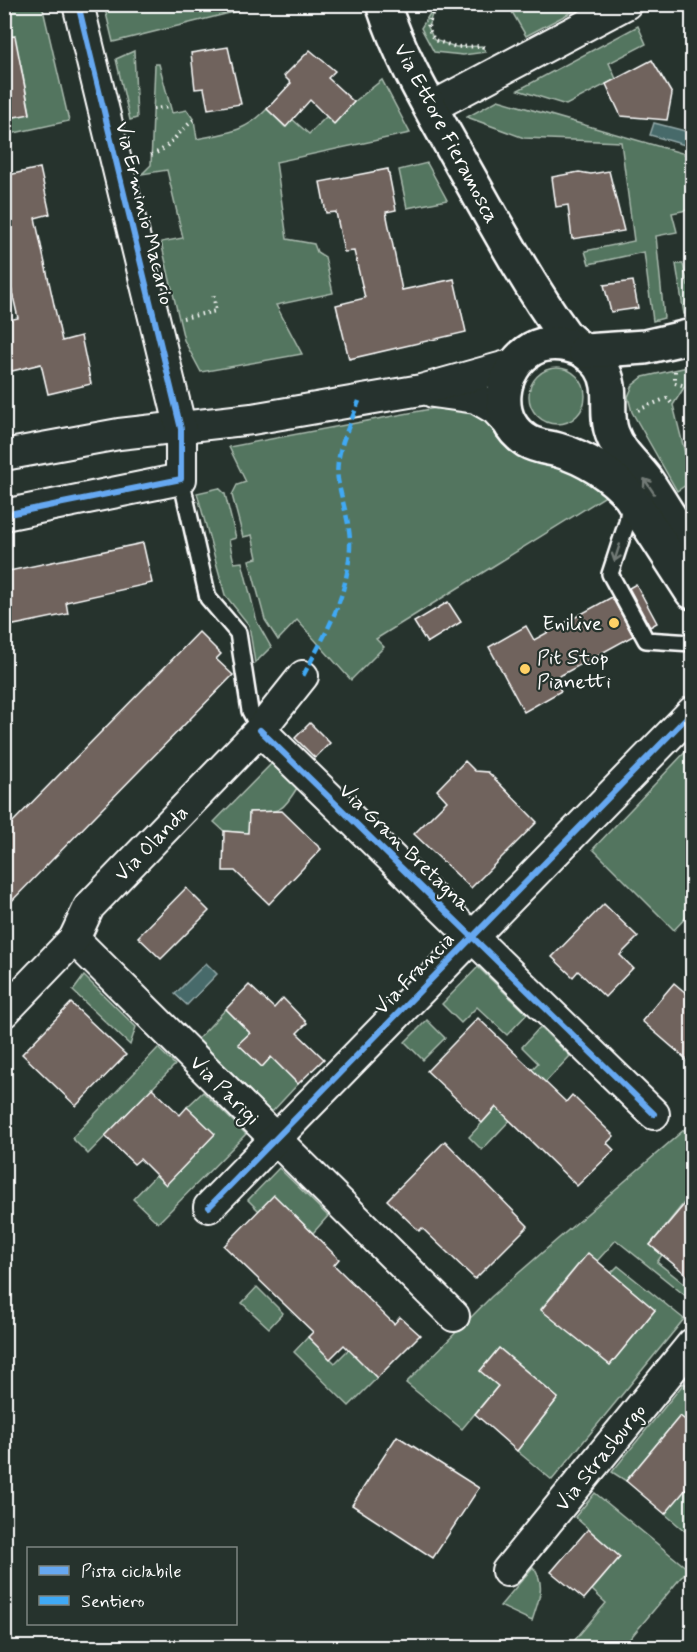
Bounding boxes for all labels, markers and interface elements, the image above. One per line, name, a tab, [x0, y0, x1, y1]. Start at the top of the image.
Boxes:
street label: Via Ettore Fieramosca	[387, 39, 505, 228]
street label: Via Erminio Macario	[108, 119, 180, 308]
one-way arrow	[643, 478, 655, 495]
one-way arrow	[611, 543, 622, 562]
place label: Enilive	[542, 610, 602, 638]
marker: Enilive	[607, 616, 621, 630]
place label: Pit Stop Pianetti	[537, 644, 611, 696]
marker: Pit Stop Pianetti	[518, 662, 532, 676]
street label: Via Gran Bretagna	[332, 777, 477, 918]
street label: Via Olanda	[108, 799, 195, 888]
street label: Via Francia	[368, 926, 461, 1021]
street label: Via Parigi	[182, 1049, 266, 1133]
street label: Via Strasburgo	[549, 1398, 653, 1517]
legend	[27, 1547, 237, 1625]
text: Pista ciclabile	[81, 1560, 182, 1584]
text: Sentiero	[81, 1590, 145, 1614]

